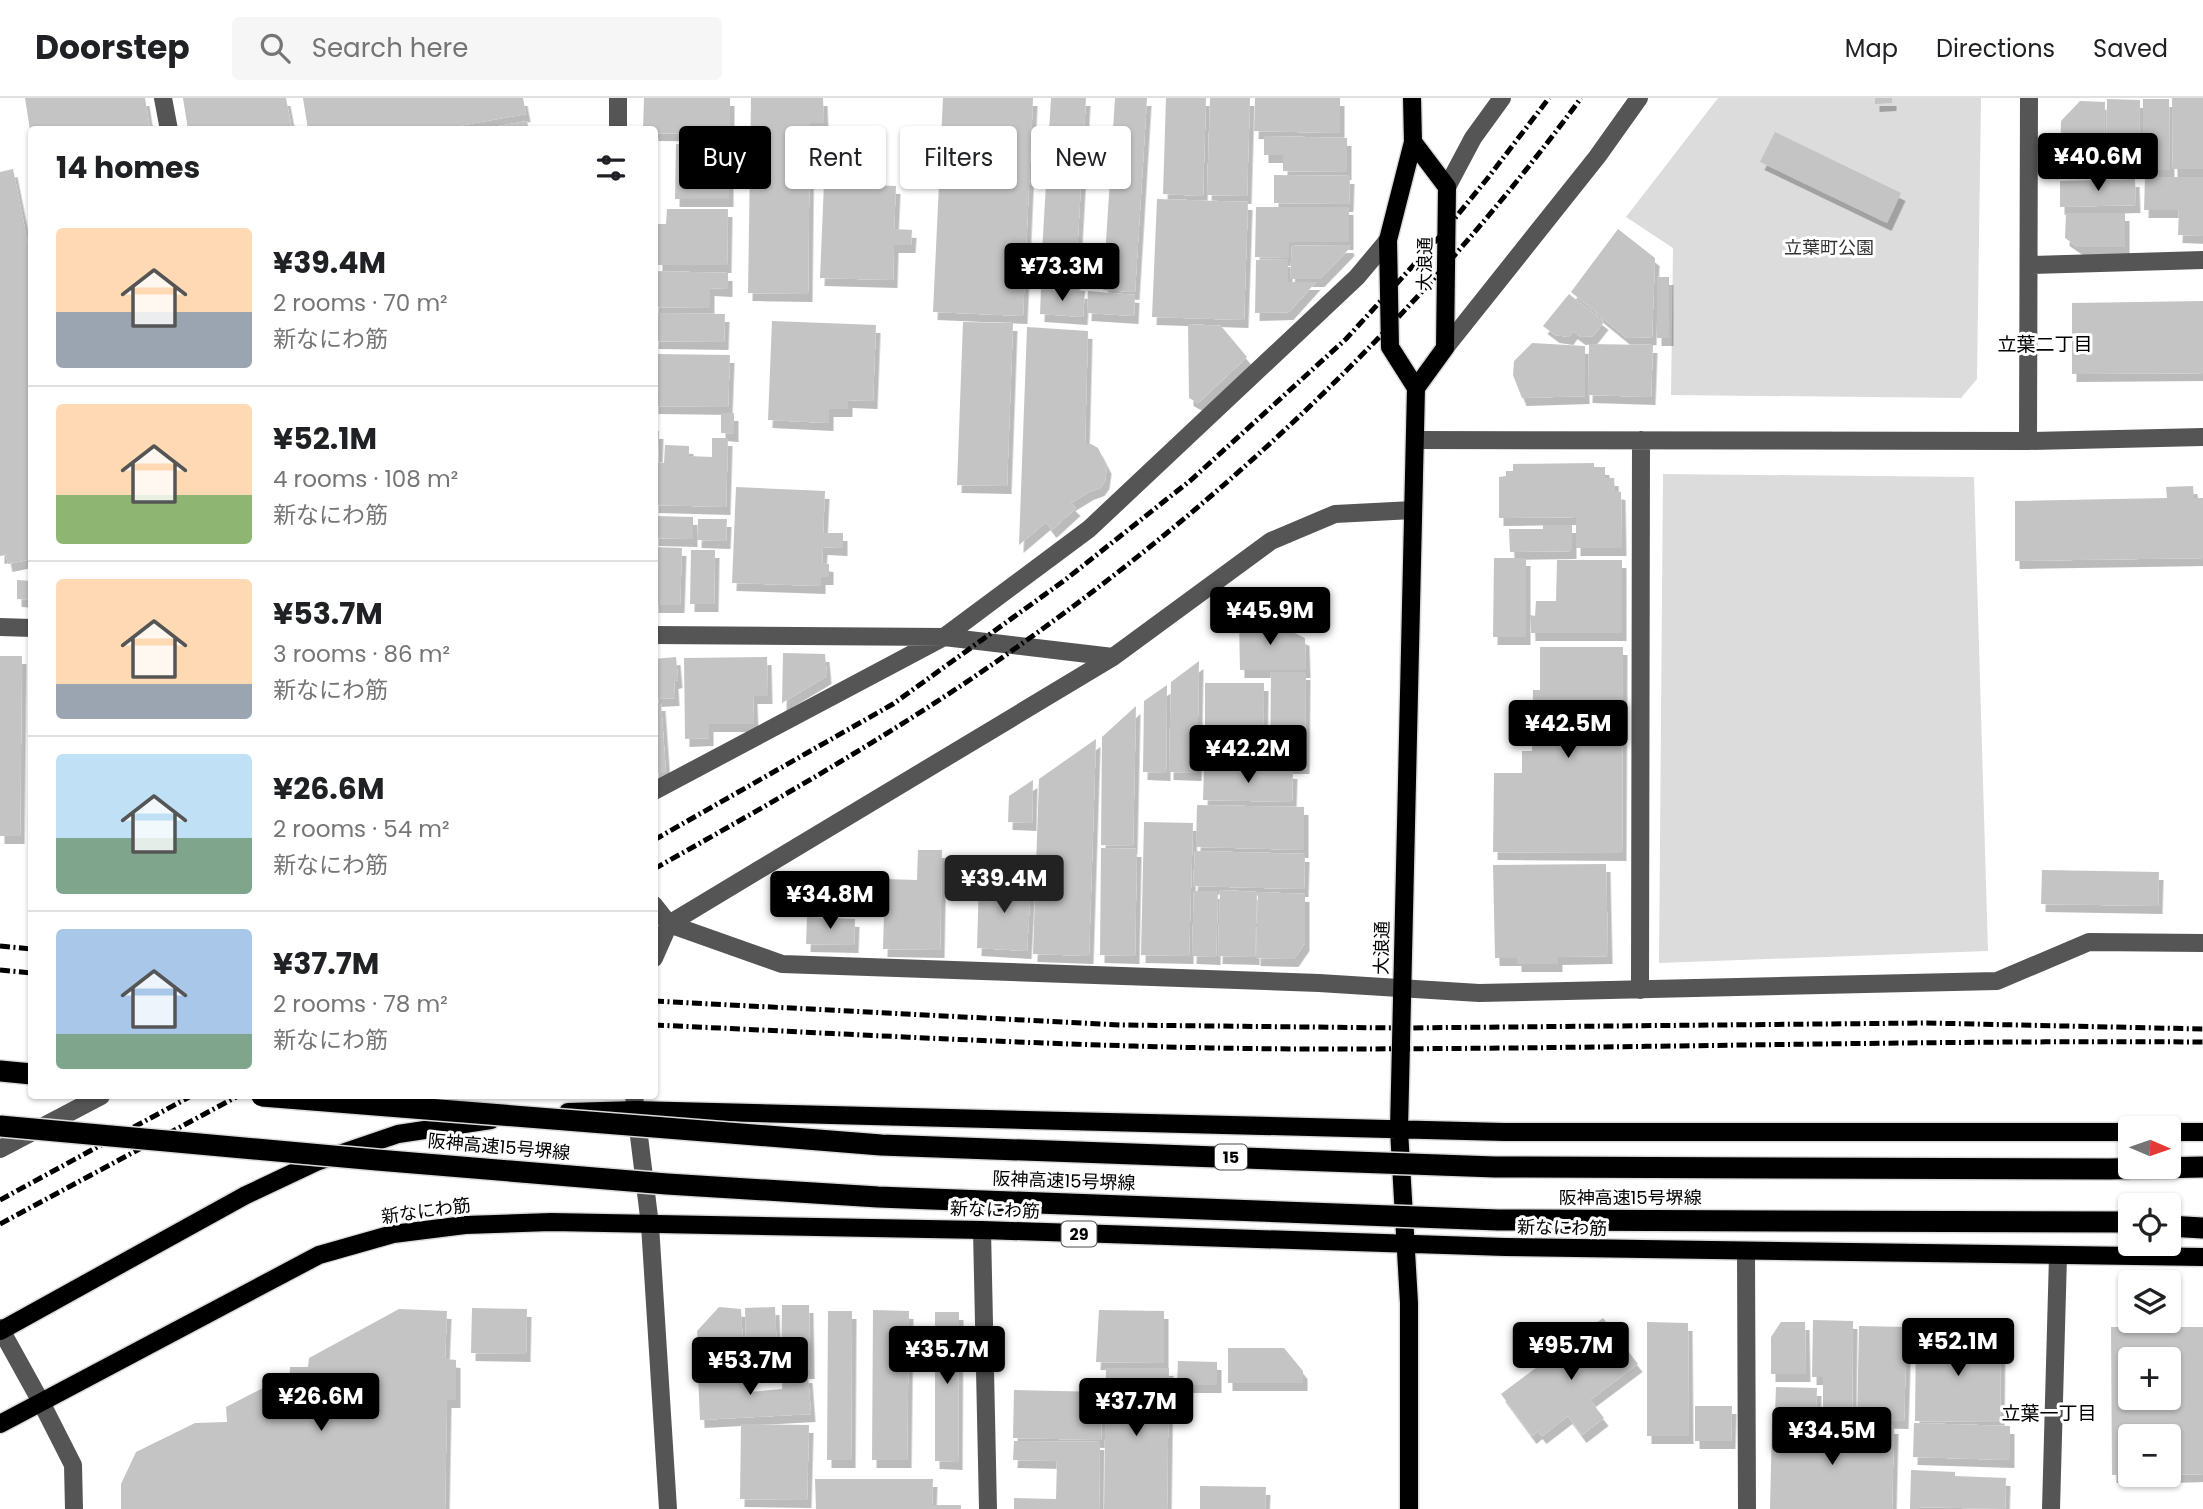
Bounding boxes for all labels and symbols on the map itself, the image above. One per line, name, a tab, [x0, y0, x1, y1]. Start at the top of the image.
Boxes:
pin: ¥40.6M	[2041, 134, 2155, 193]
park label: 立葉町公園	[1784, 235, 1874, 260]
street label: 大浪通	[1412, 237, 1437, 291]
pin: ¥73.3M	[1005, 244, 1119, 303]
district label: 立葉二丁目	[1997, 331, 2093, 358]
pin: ¥45.9M	[1213, 588, 1327, 647]
pin: ¥42.5M	[1511, 700, 1625, 760]
pin: ¥42.2M	[1191, 726, 1305, 785]
pin: ¥39.4M	[947, 856, 1061, 915]
pin: ¥34.8M	[773, 872, 887, 931]
street label: 大浪通	[1369, 921, 1394, 975]
north arrow	[2118, 1116, 2180, 1180]
street label: 阪神高速15号堺線	[427, 1128, 571, 1165]
road number: 15	[1215, 1144, 1247, 1170]
street label: 阪神高速15号堺線	[992, 1166, 1136, 1195]
street label: 阪神高速15号堺線	[1558, 1185, 1702, 1210]
street label: 新なにわ筋	[380, 1192, 472, 1229]
street label: 新なにわ筋	[950, 1195, 1040, 1224]
street label: 新なにわ筋	[1517, 1214, 1607, 1241]
road number: 29	[1062, 1222, 1096, 1246]
pin: ¥52.1M	[1901, 1318, 2015, 1378]
pin: ¥95.7M	[1514, 1322, 1628, 1382]
pin: ¥35.7M	[890, 1326, 1004, 1386]
pin: ¥53.7M	[693, 1338, 807, 1397]
pin: ¥26.6M	[264, 1374, 378, 1433]
pin: ¥37.7M	[1079, 1378, 1193, 1438]
district label: 立葉一丁目	[2001, 1400, 2097, 1427]
pin: ¥34.5M	[1775, 1408, 1889, 1467]

